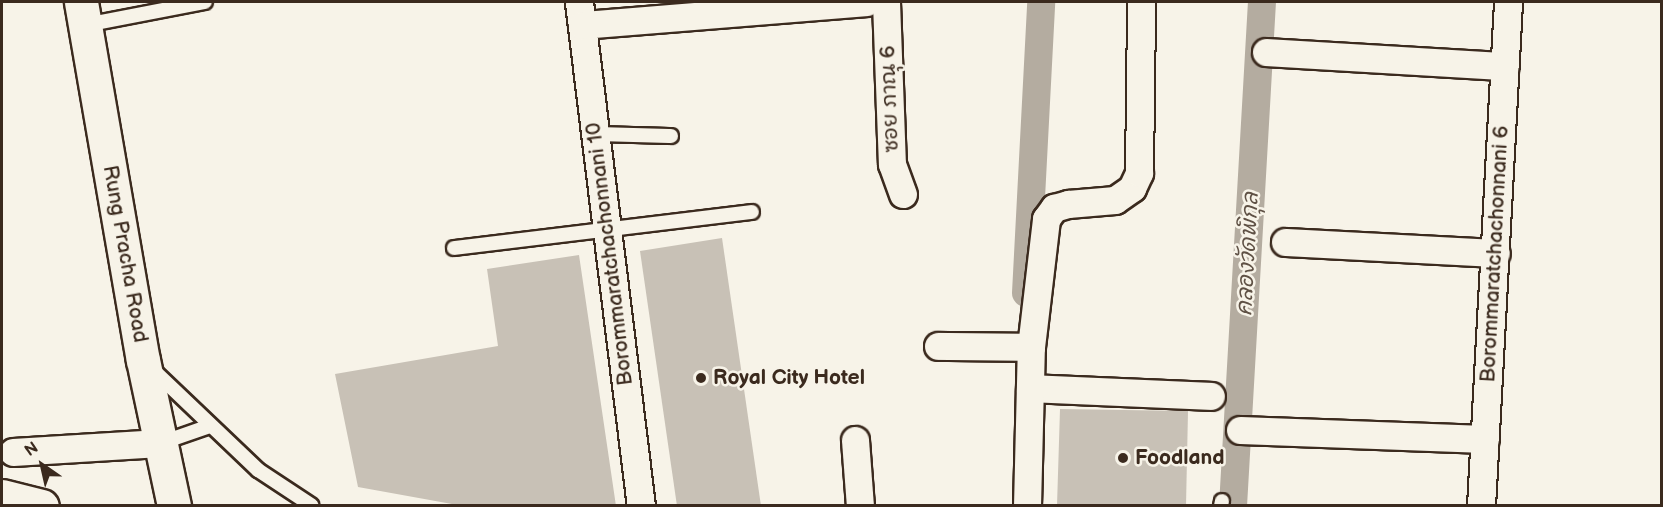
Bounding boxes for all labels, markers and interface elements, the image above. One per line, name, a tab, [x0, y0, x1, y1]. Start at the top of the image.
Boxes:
street label: ซอย ภาณุ 6	[876, 45, 904, 153]
street label: Borommaratchachonnani 10	[581, 121, 639, 387]
street label: Borommaratchachonnani 6	[1476, 125, 1514, 383]
street label: Rung Pracha Road	[97, 163, 153, 345]
water label: คลองวัดพิกุล	[1232, 192, 1264, 316]
place label: Royal City Hotel	[713, 365, 866, 391]
marker: Royal City Hotel	[694, 371, 708, 385]
north arrow	[12, 435, 72, 495]
text: N	[21, 438, 42, 461]
place label: Foodland	[1135, 445, 1225, 471]
marker: Foodland	[1116, 451, 1130, 465]

